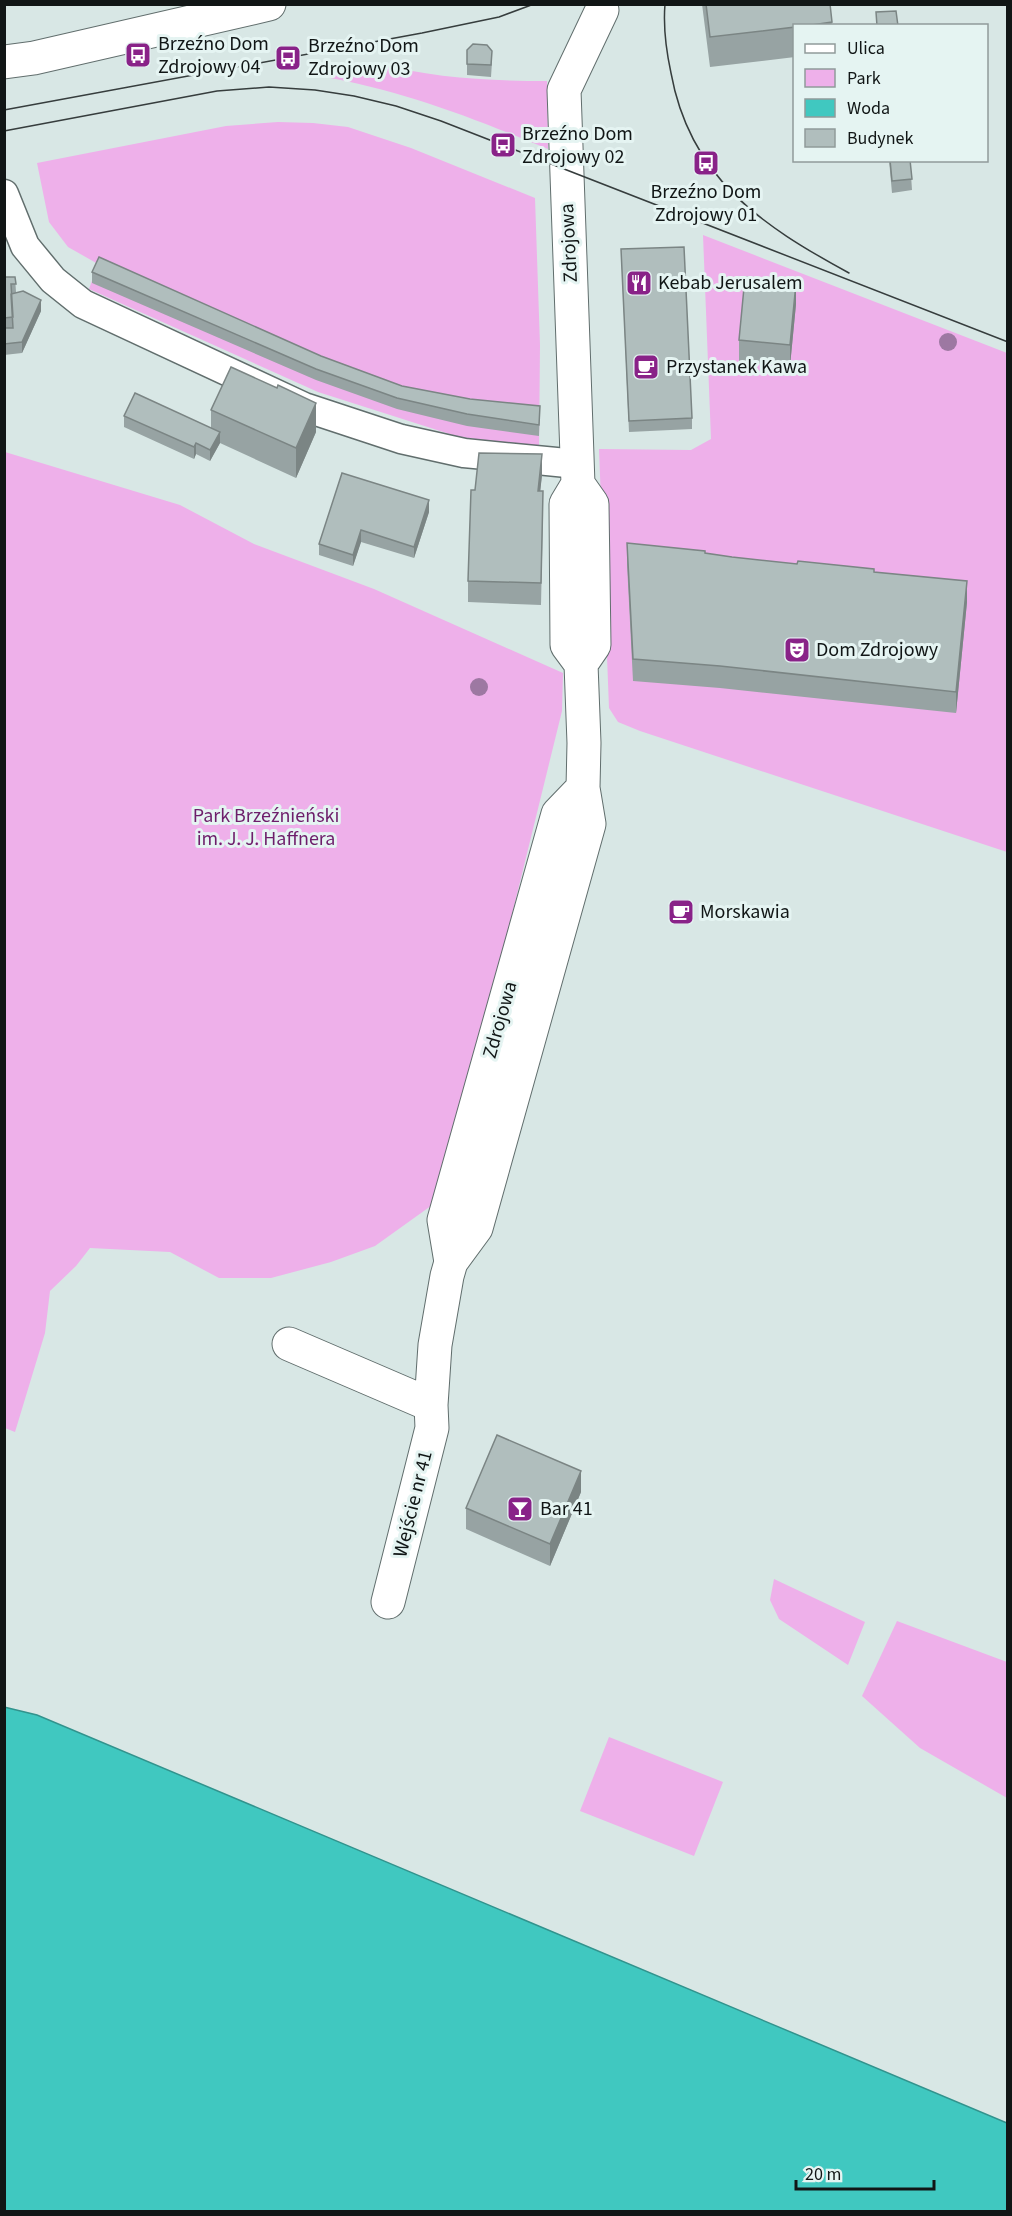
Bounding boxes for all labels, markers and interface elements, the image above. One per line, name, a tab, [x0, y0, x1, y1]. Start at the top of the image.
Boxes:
legend	[793, 24, 988, 162]
place label: Brzeźno Dom Zdrojowy 04	[158, 30, 269, 81]
place label: Brzeźno Dom Zdrojowy 03	[308, 32, 419, 83]
text: Ulica	[847, 36, 885, 61]
bus stop icon: Brzeźno Dom Zdrojowy 04	[123, 40, 153, 70]
bus stop icon: Brzeźno Dom Zdrojowy 03	[273, 43, 303, 73]
text: Park	[847, 66, 881, 91]
text: Woda	[847, 96, 890, 121]
place label: Brzeźno Dom Zdrojowy 02	[522, 120, 633, 171]
text: Budynek	[847, 126, 914, 151]
bus stop icon: Brzeźno Dom Zdrojowy 02	[488, 130, 518, 160]
bus stop icon: Brzeźno Dom Zdrojowy 01	[691, 148, 721, 178]
place label: Brzeźno Dom Zdrojowy 01	[651, 178, 761, 229]
street label: Zdrojowa	[553, 203, 585, 283]
restaurant icon: Kebab Jerusalem	[624, 268, 654, 298]
place label: Kebab Jerusalem	[658, 269, 803, 297]
cafe icon: Przystanek Kawa	[631, 352, 661, 382]
place label: Przystanek Kawa	[666, 353, 807, 381]
theatre icon: Dom Zdrojowy	[782, 635, 812, 665]
place label: Dom Zdrojowy	[816, 636, 939, 664]
park label: Park Brzeźnieński im. J. J. Haffnera	[193, 802, 339, 853]
cafe icon: Morskawia	[666, 897, 696, 927]
place label: Morskawia	[700, 898, 790, 926]
street label: Zdrojowa	[476, 978, 524, 1062]
street label: Wejście nr 41	[386, 1448, 440, 1560]
bar icon: Bar 41	[505, 1494, 535, 1524]
place label: Bar 41	[540, 1495, 593, 1523]
scale bar	[796, 2153, 934, 2191]
text: 20 m	[805, 2162, 841, 2187]

